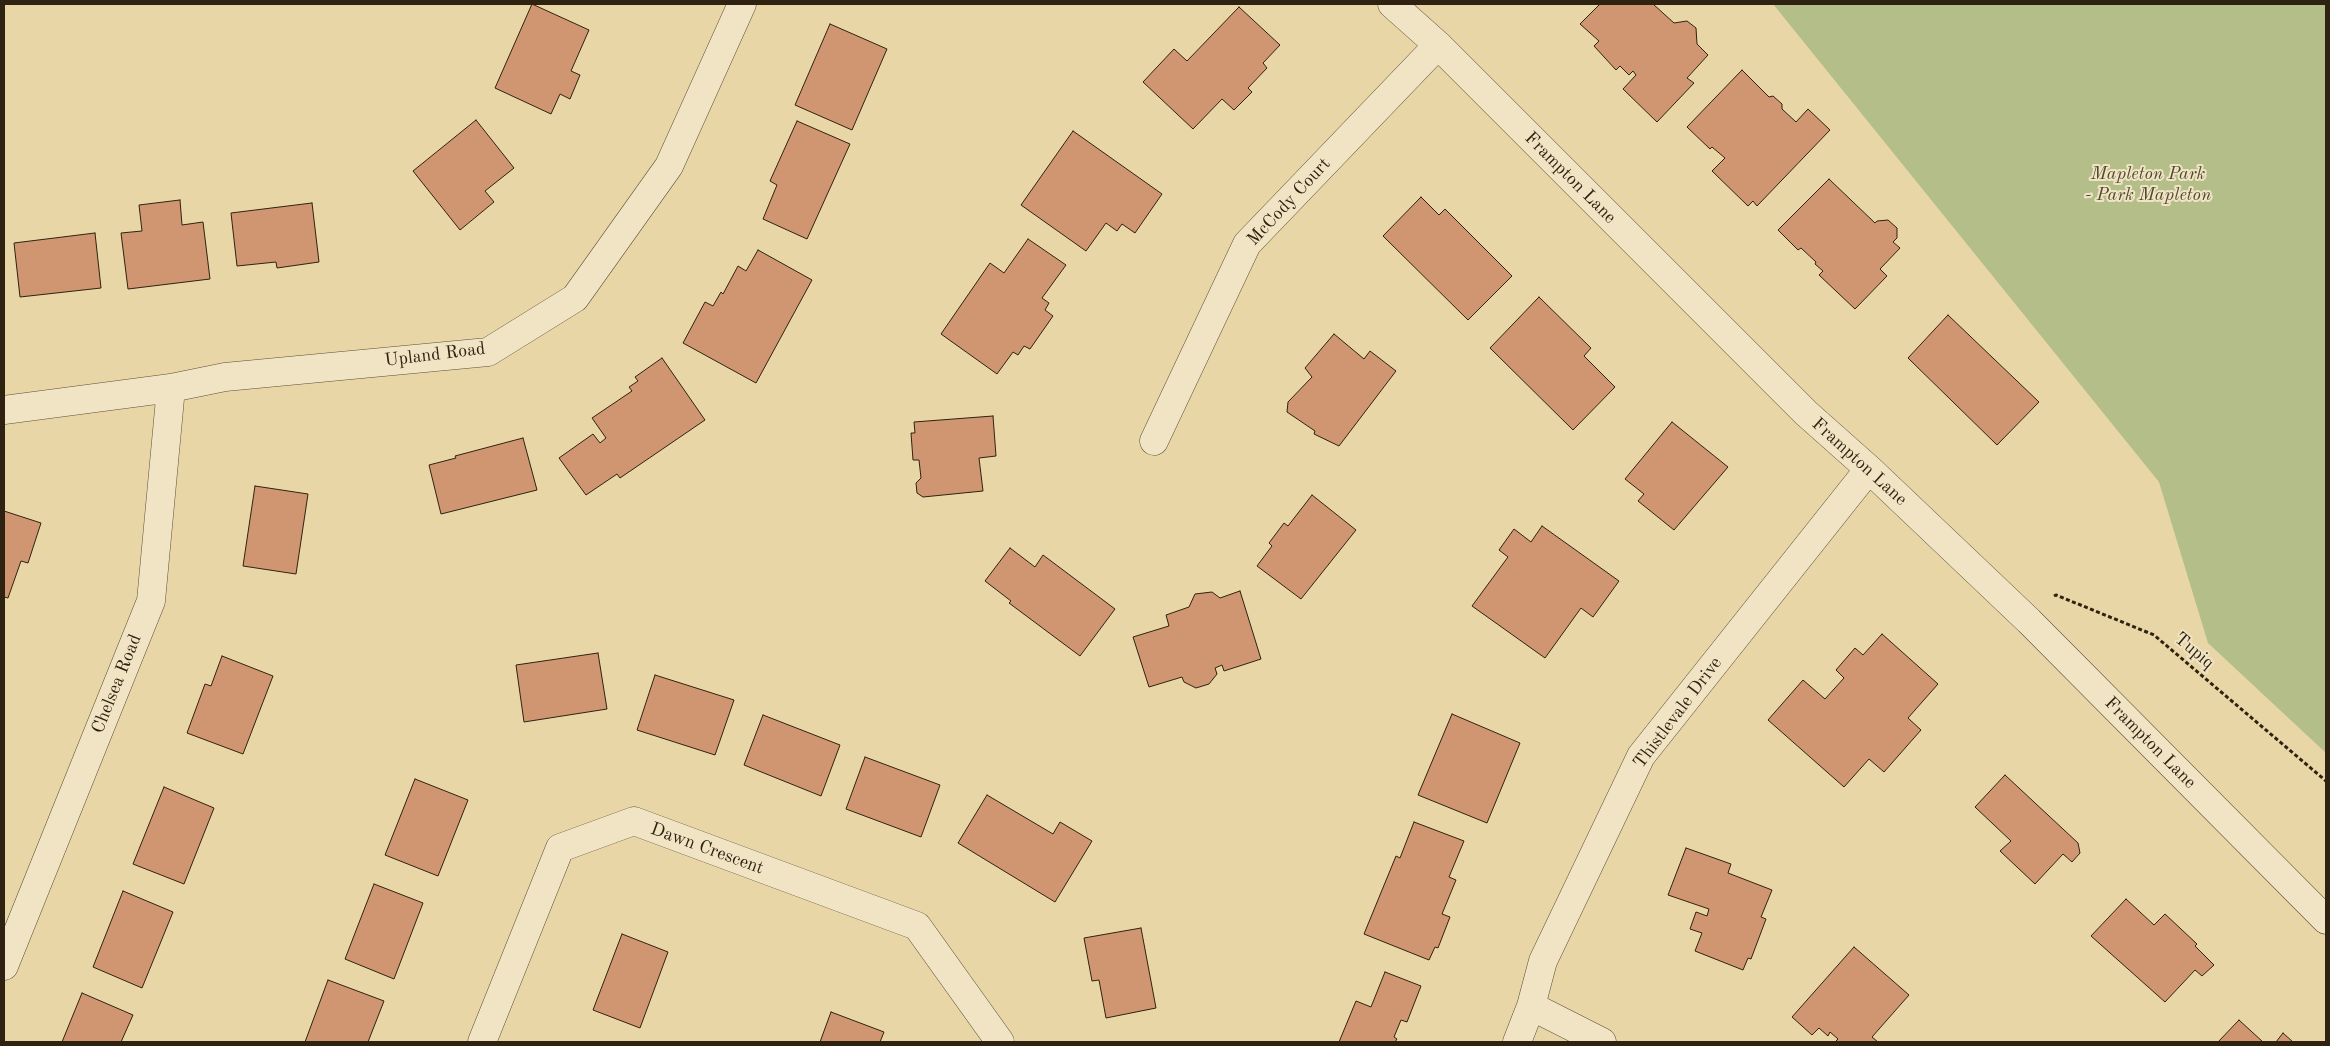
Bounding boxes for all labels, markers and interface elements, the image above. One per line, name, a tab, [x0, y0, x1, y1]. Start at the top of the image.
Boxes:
street label: Frampton Lane	[1520, 128, 1620, 228]
street label: McCody Court	[1243, 154, 1335, 250]
park label: Mapleton Park - Park Mapleton	[2085, 163, 2211, 205]
street label: Upland Road	[383, 338, 487, 372]
street label: Frampton Lane	[1807, 413, 1911, 511]
street label: Tupiq	[2170, 628, 2218, 674]
street label: Chelsea Road	[87, 631, 147, 737]
street label: Thistlevale Drive	[1629, 653, 1727, 773]
street label: Frampton Lane	[2100, 693, 2200, 793]
street label: Dawn Crescent	[647, 819, 767, 879]

